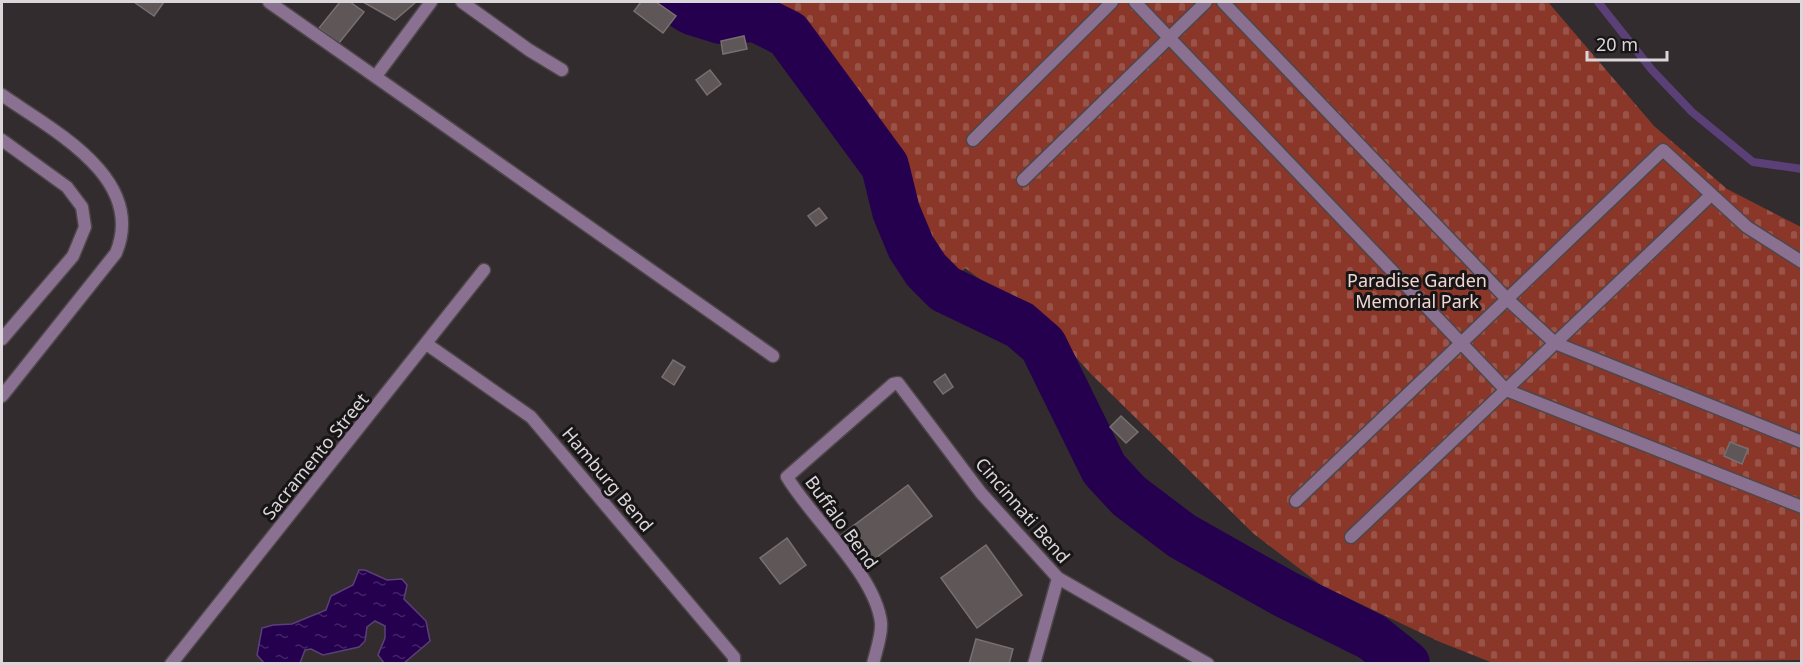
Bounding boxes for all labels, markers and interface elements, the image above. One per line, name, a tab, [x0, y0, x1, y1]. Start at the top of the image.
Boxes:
scale bar	[1587, 24, 1666, 62]
text: 20 m	[1596, 32, 1638, 56]
park label: Paradise Garden Memorial Park	[1347, 268, 1487, 313]
street label: Sacramento Street	[257, 387, 374, 524]
street label: Hamburg Bend	[557, 422, 659, 536]
street label: Cincinnati Bend	[970, 452, 1076, 568]
street label: Buffalo Bend	[800, 471, 884, 573]

